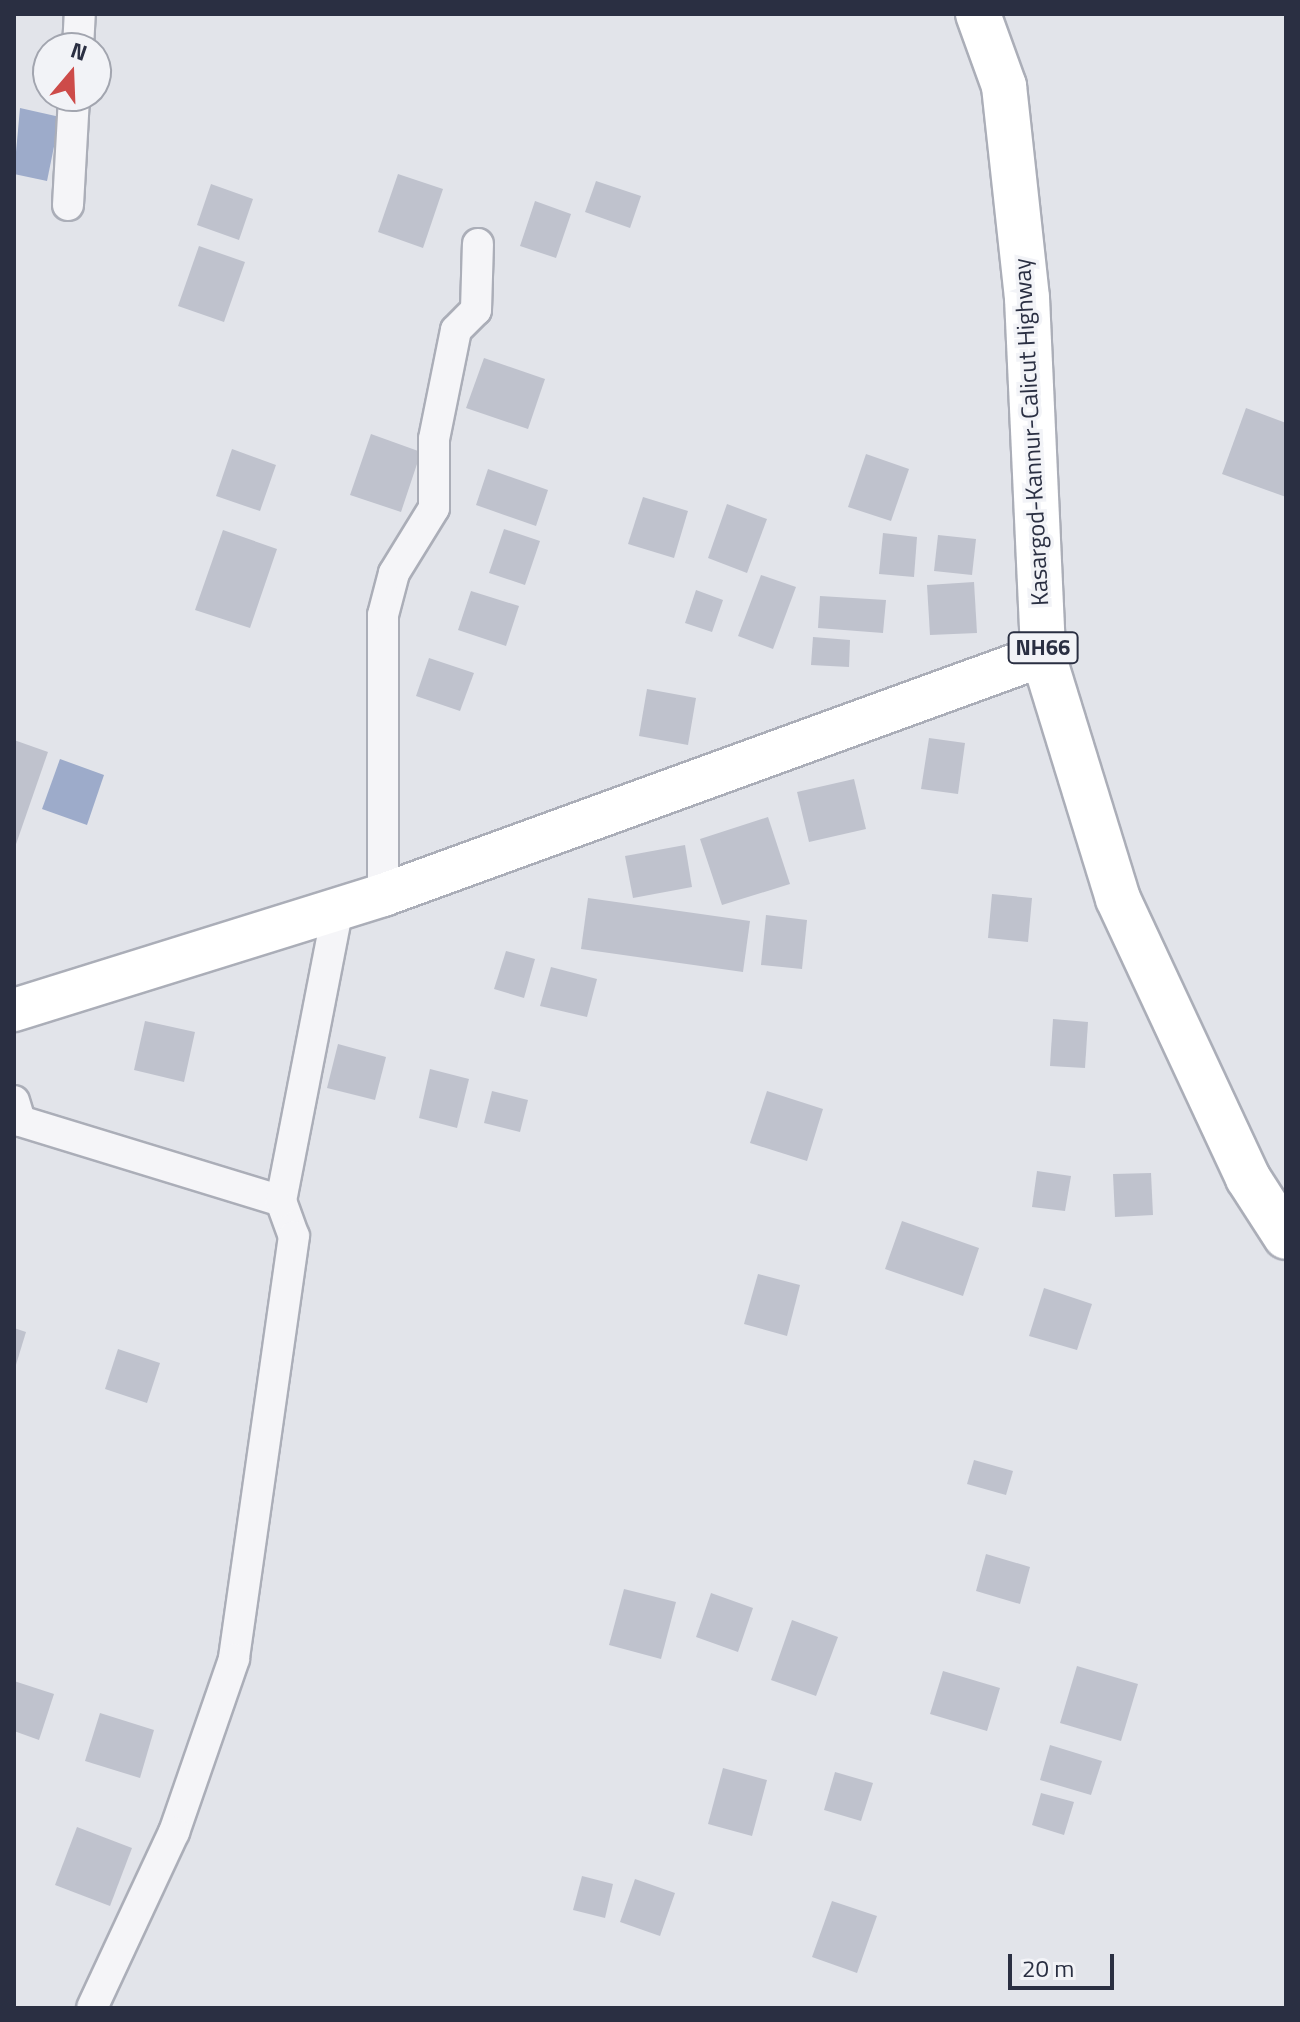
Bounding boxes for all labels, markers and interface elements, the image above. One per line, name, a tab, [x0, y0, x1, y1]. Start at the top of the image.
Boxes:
north arrow	[32, 32, 112, 112]
text: N	[66, 33, 92, 70]
street label: Kasargod-Kannur-Calicut Highway	[1008, 257, 1054, 607]
road number: NH66	[1007, 630, 1079, 666]
scale bar	[1012, 1938, 1118, 1988]
text: 20 m	[1022, 1950, 1074, 1986]

